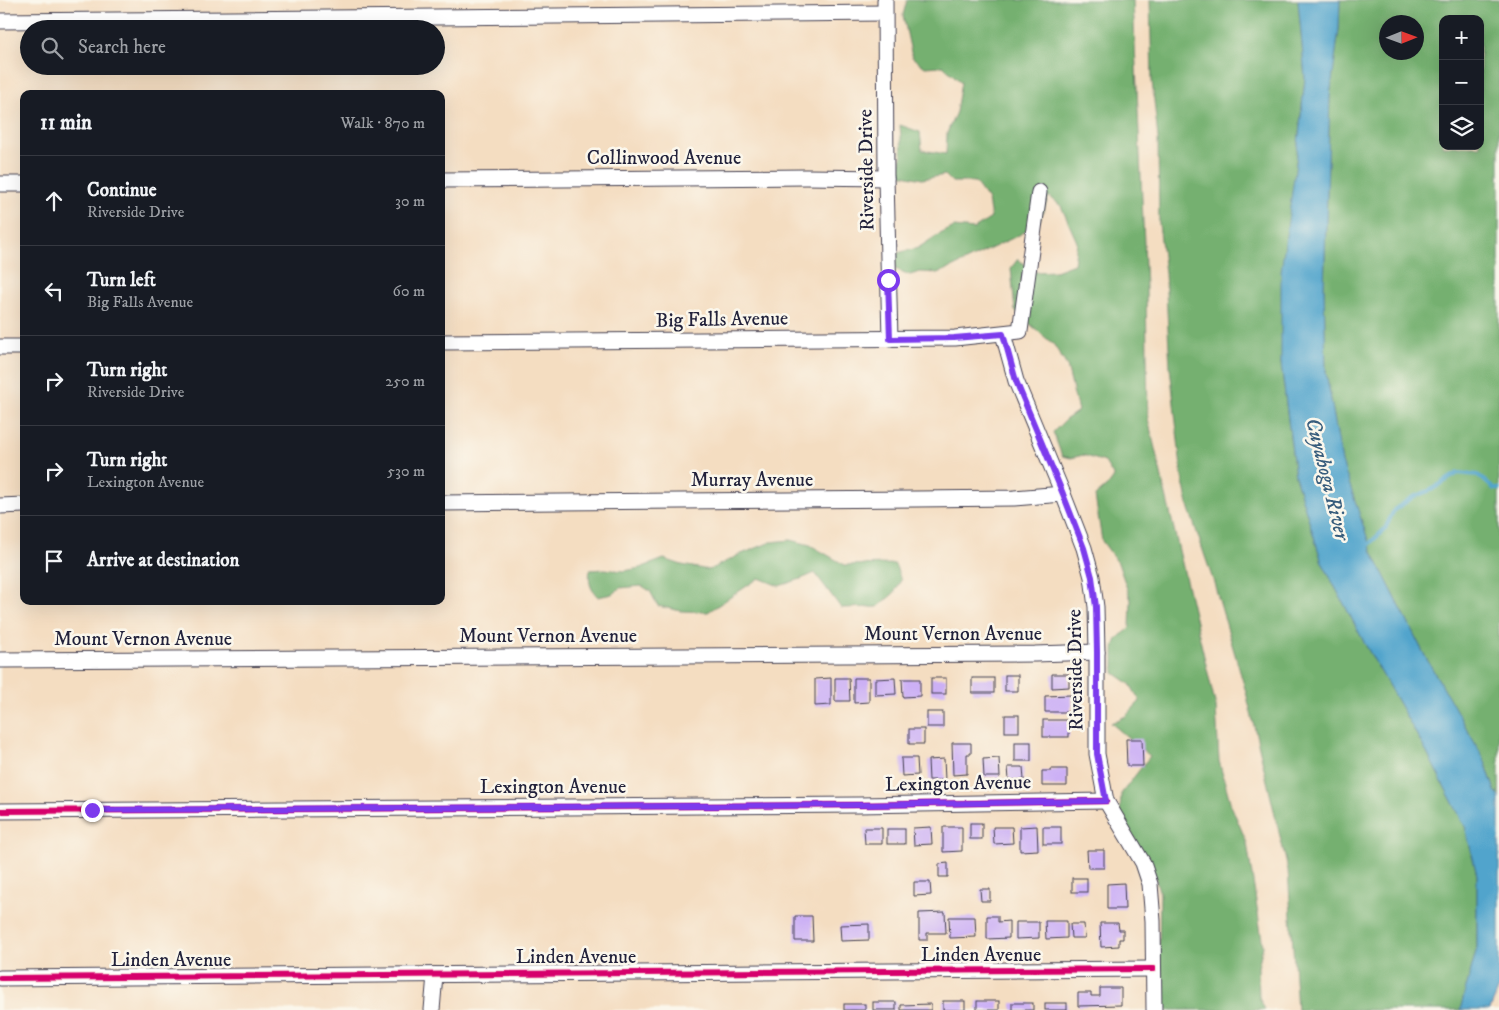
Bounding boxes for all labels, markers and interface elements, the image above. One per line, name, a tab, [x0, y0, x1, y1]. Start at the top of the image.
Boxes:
north arrow	[1379, 15, 1424, 60]
map controls	[1439, 15, 1484, 150]
button: +	[1439, 15, 1484, 60]
search box	[20, 20, 445, 75]
icon: search	[38, 34, 66, 62]
text: Search here	[78, 36, 166, 59]
button: −	[1439, 60, 1484, 105]
button: layers	[1439, 105, 1484, 150]
street label: Riverside Drive	[853, 109, 881, 231]
text: 11 min	[40, 110, 92, 136]
text: Walk · 870 m	[341, 113, 425, 133]
street label: Collinwood Avenue	[587, 146, 741, 171]
text: Continue	[87, 179, 157, 202]
icon: ahead	[40, 187, 68, 215]
text: 30 m	[395, 191, 425, 211]
text: Riverside Drive	[87, 202, 184, 222]
text: Turn left	[87, 269, 156, 292]
route start	[877, 269, 900, 292]
icon: left	[40, 277, 68, 305]
text: 60 m	[393, 281, 425, 301]
text: Big Falls Avenue	[87, 292, 193, 312]
street label: Big Falls Avenue	[656, 306, 788, 334]
text: Turn right	[87, 359, 167, 382]
icon: right	[40, 367, 68, 395]
text: 250 m	[385, 371, 425, 391]
text: Riverside Drive	[87, 382, 184, 402]
water label: Cuyahoga River	[1299, 415, 1355, 544]
text: Turn right	[87, 449, 167, 472]
icon: right	[40, 457, 68, 485]
text: 530 m	[387, 461, 425, 481]
street label: Murray Avenue	[691, 468, 813, 493]
text: Lexington Avenue	[87, 472, 204, 492]
icon: arrive	[40, 547, 68, 575]
text: Arrive at destination	[87, 549, 239, 572]
street label: Riverside Drive	[1062, 609, 1090, 731]
street label: Mount Vernon Avenue	[864, 622, 1042, 647]
street label: Mount Vernon Avenue	[459, 624, 637, 649]
street label: Mount Vernon Avenue	[54, 627, 232, 652]
street label: Lexington Avenue	[885, 770, 1031, 798]
street label: Lexington Avenue	[480, 775, 626, 800]
route end	[81, 799, 104, 822]
street label: Linden Avenue	[921, 943, 1041, 968]
street label: Linden Avenue	[516, 945, 636, 970]
street label: Linden Avenue	[111, 948, 231, 973]

